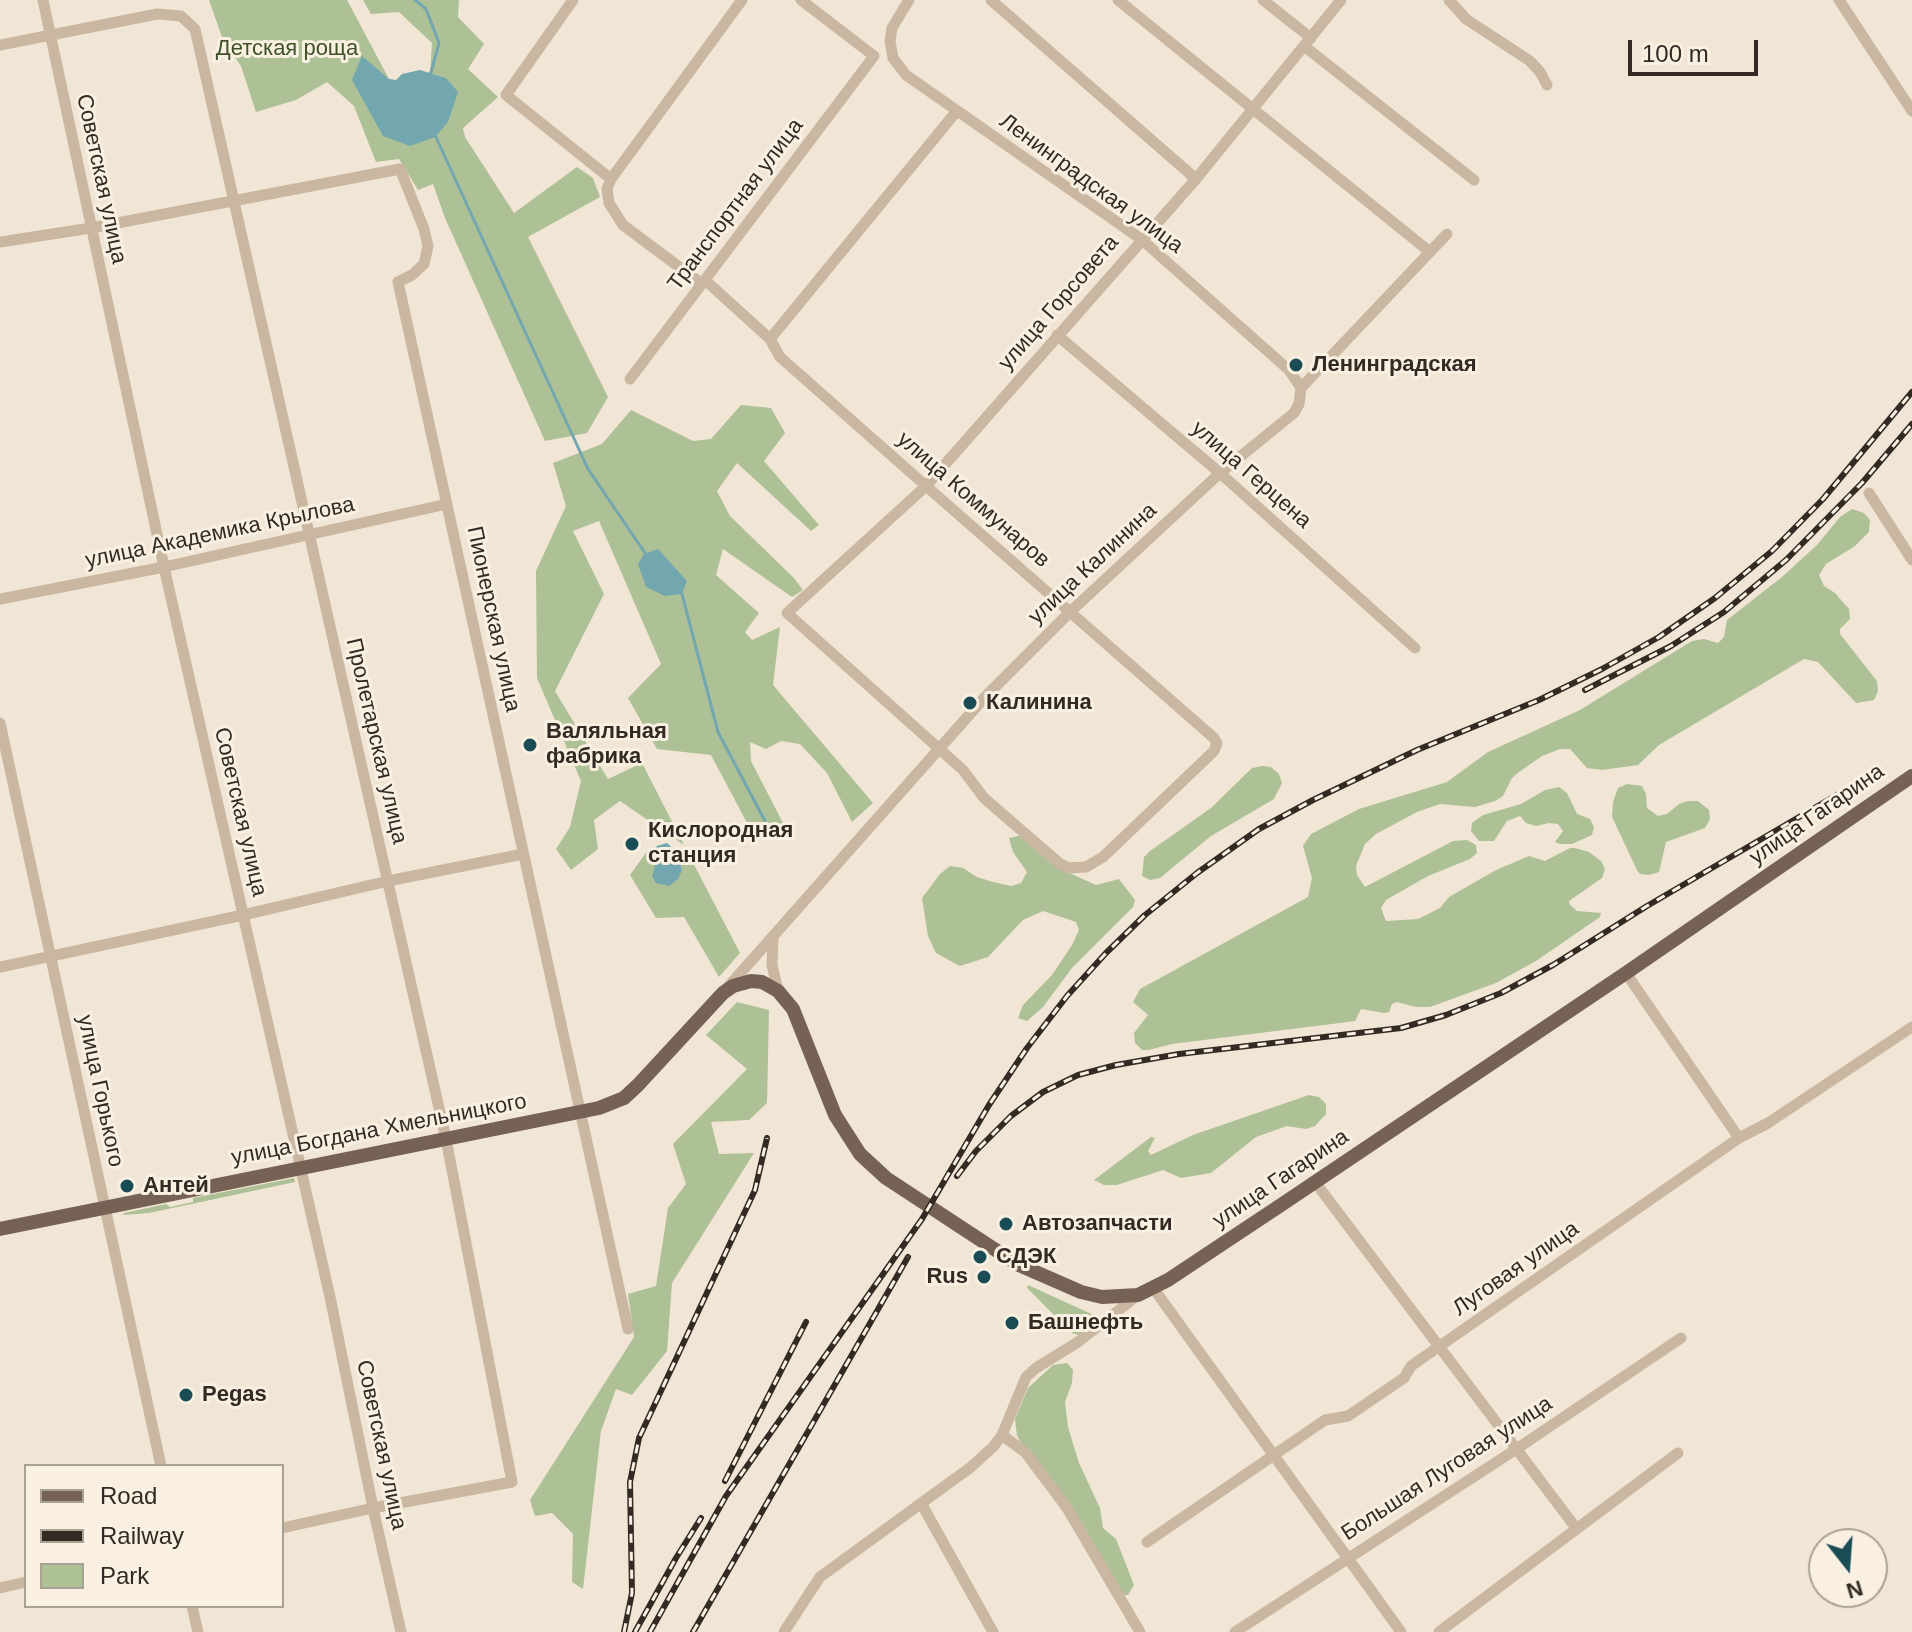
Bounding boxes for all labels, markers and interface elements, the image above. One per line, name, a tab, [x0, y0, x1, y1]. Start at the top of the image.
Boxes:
scale bar	[1632, 24, 1762, 74]
park label: Детская роща	[216, 36, 358, 62]
text: 100 m	[1642, 40, 1709, 67]
street label: Советская улица	[70, 92, 132, 266]
street label: Ленинградская улица	[994, 109, 1188, 259]
street label: Транспортная улица	[663, 114, 809, 296]
street label: улица Горсовета	[993, 230, 1125, 376]
place label: Ленинградская	[1312, 352, 1477, 378]
marker: Ленинградская	[1287, 356, 1305, 374]
street label: улица Герцена	[1186, 416, 1316, 534]
street label: улица Коммунаров	[891, 427, 1055, 573]
street label: улица Академика Крылова	[83, 492, 357, 574]
street label: улица Калинина	[1023, 498, 1163, 630]
street label: Пионерская улица	[460, 524, 526, 714]
street label: Пролетарская улица	[339, 636, 413, 846]
place label: Калинина	[986, 690, 1092, 716]
marker: Калинина	[961, 694, 979, 712]
place label: Валяльная фабрика	[546, 719, 667, 770]
street label: Советская улица	[208, 725, 272, 899]
marker: Валяльная фабрика	[521, 736, 539, 754]
street label: улица Гагарина	[1745, 759, 1889, 871]
place label: Кислородная станция	[648, 818, 793, 870]
marker: Кислородная станция	[623, 835, 641, 853]
street label: улица Горького	[71, 1013, 129, 1169]
street label: улица Богдана Хмельницкого	[229, 1088, 529, 1172]
street label: улица Гагарина	[1208, 1124, 1354, 1234]
place label: Антей	[143, 1173, 209, 1199]
marker: Антей	[118, 1177, 136, 1195]
place label: Автозапчасти	[1022, 1211, 1172, 1237]
marker: Автозапчасти	[997, 1215, 1015, 1233]
street label: Луговая улица	[1448, 1216, 1584, 1322]
place label: СДЭК	[996, 1244, 1056, 1270]
marker: СДЭК	[971, 1248, 989, 1266]
place label: Rus	[926, 1264, 968, 1290]
marker: Rus	[975, 1268, 993, 1286]
place label: Башнефть	[1028, 1310, 1143, 1336]
marker: Башнефть	[1003, 1314, 1021, 1332]
street label: Советская улица	[350, 1358, 412, 1532]
place label: Pegas	[202, 1382, 267, 1408]
marker: Pegas	[177, 1386, 195, 1404]
street label: Большая Луговая улица	[1337, 1391, 1557, 1547]
legend	[24, 1464, 284, 1608]
text: Road	[100, 1482, 157, 1509]
text: Railway	[100, 1522, 184, 1549]
north arrow	[1808, 1528, 1888, 1608]
text: Park	[100, 1562, 149, 1589]
text: N	[1843, 1575, 1866, 1604]

